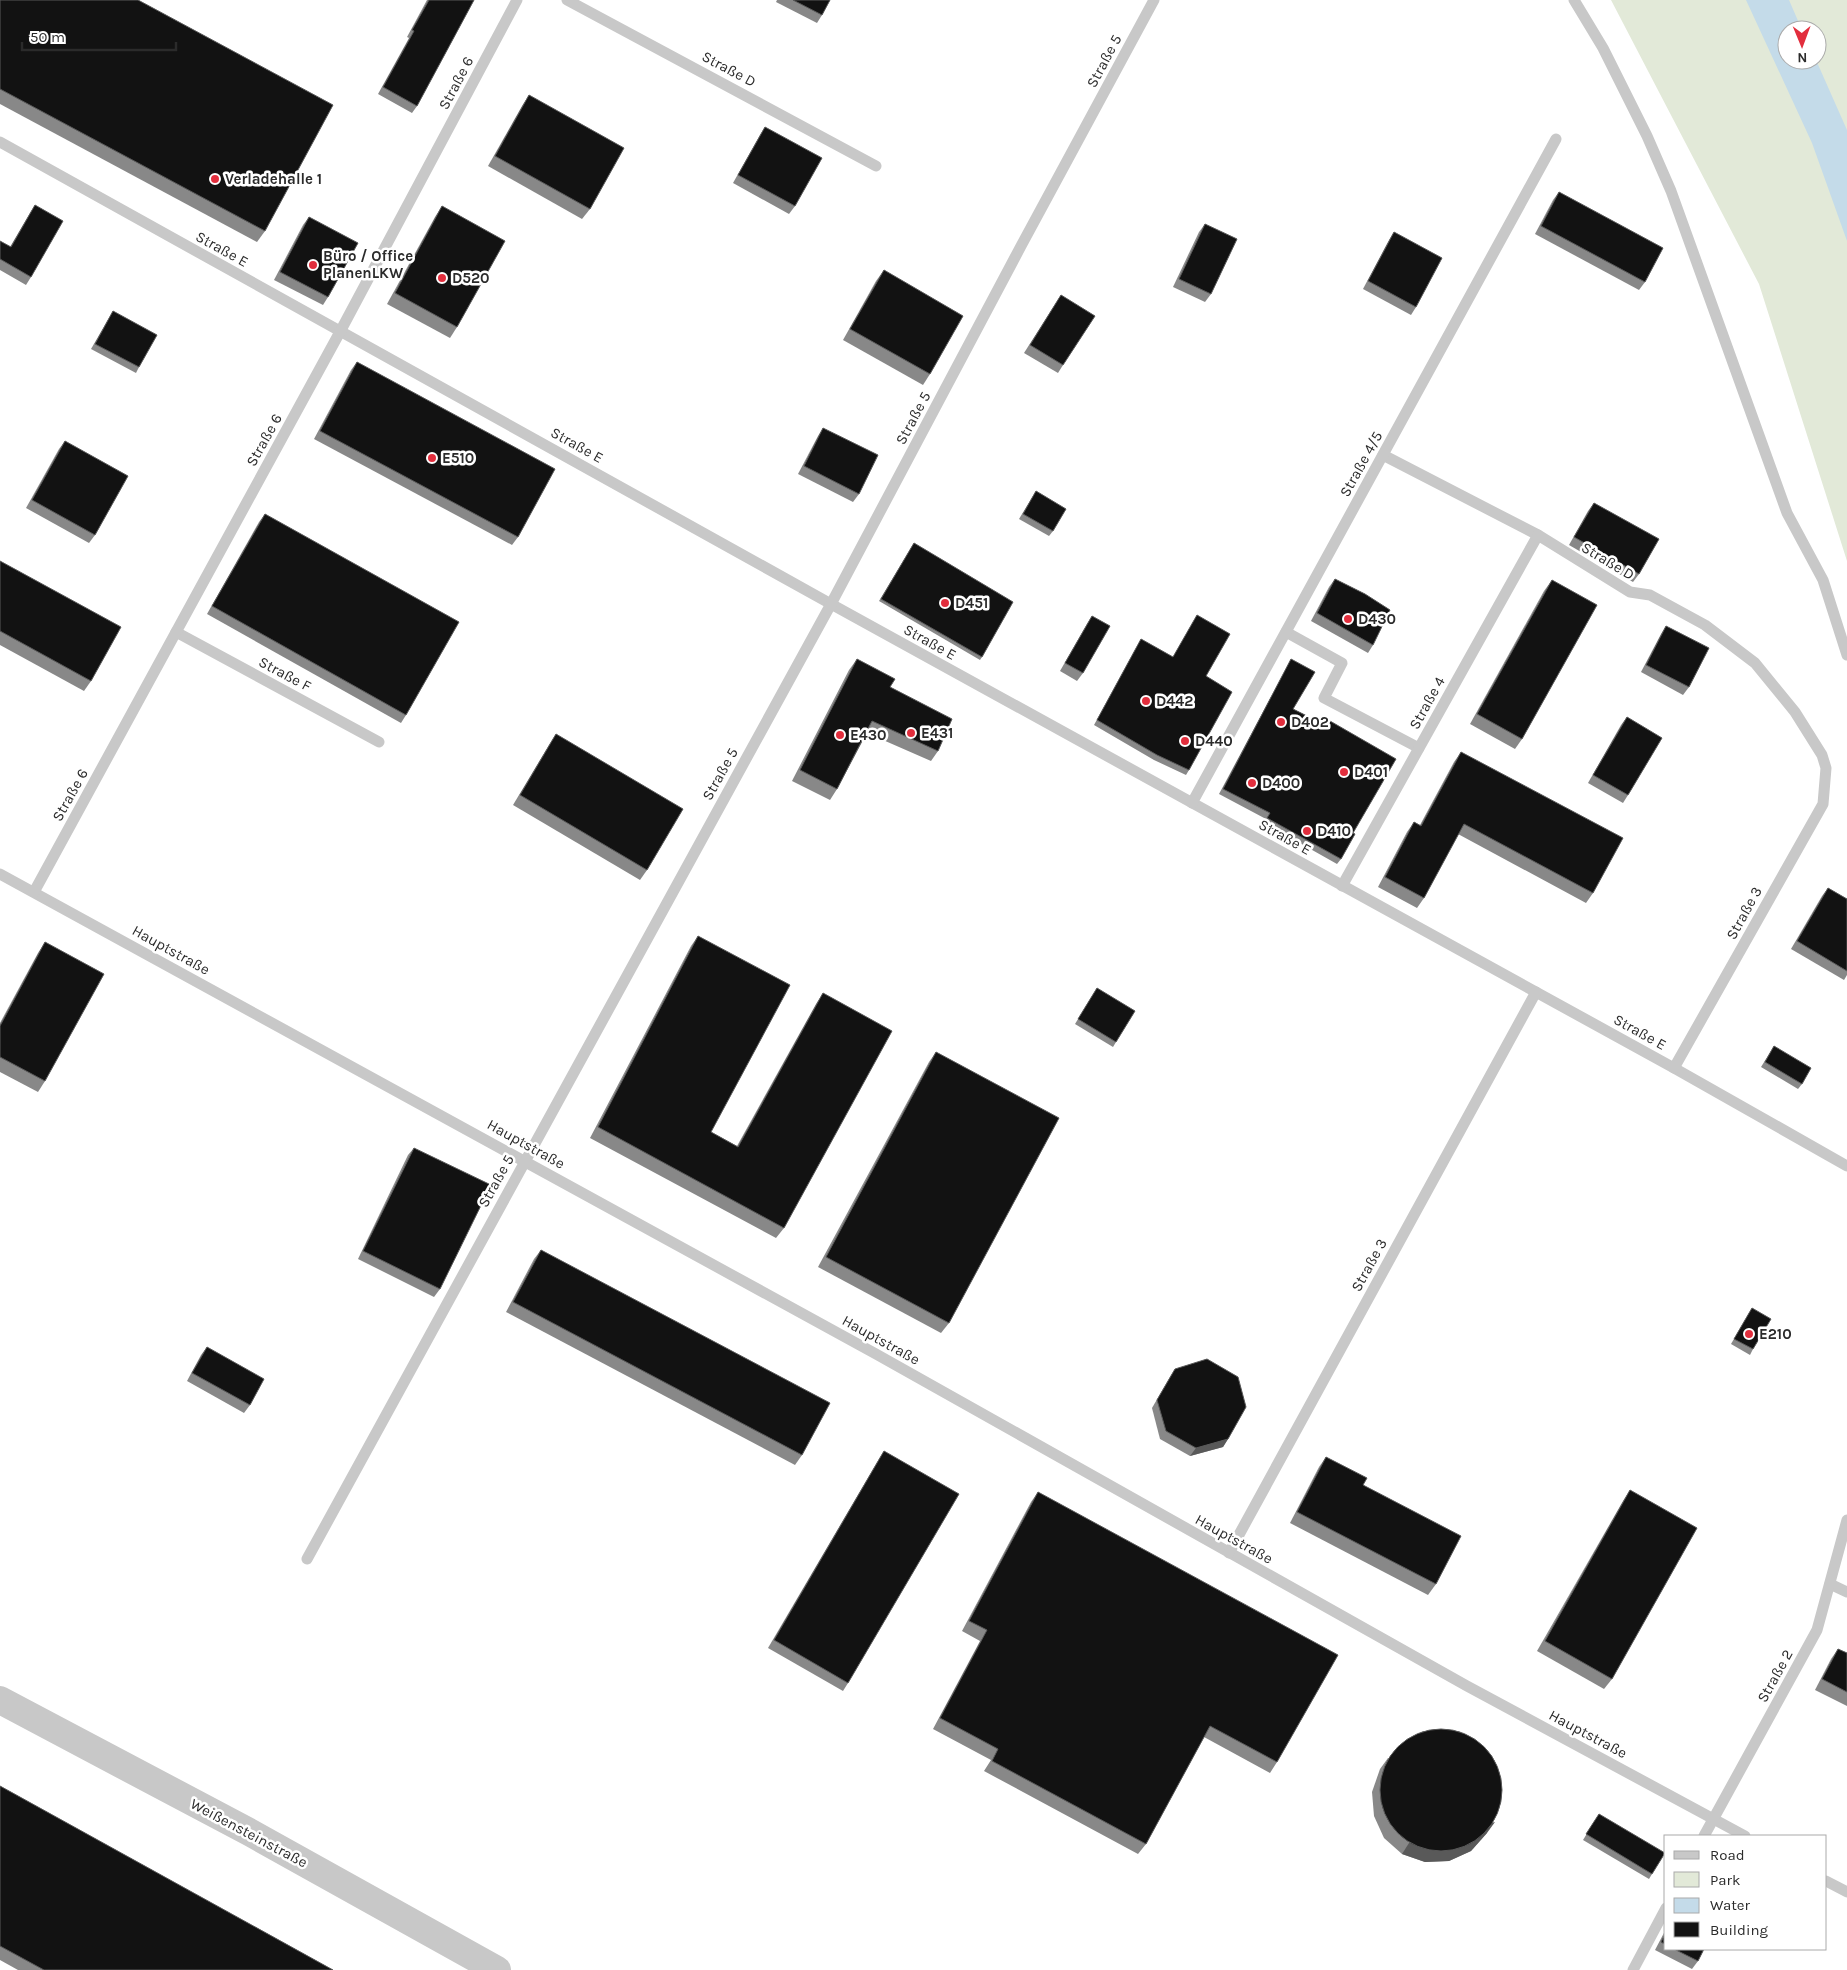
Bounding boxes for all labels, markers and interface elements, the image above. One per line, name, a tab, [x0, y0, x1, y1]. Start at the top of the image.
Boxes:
scale bar	[22, 20, 176, 52]
north arrow	[1777, 20, 1827, 70]
text: 50 m	[30, 28, 65, 46]
street label: Straße 5	[1083, 31, 1125, 91]
street label: Straße D	[699, 47, 759, 91]
text: N	[1797, 49, 1807, 66]
street label: Straße 6	[435, 53, 477, 113]
place label: Verladehalle 1	[225, 170, 322, 188]
marker: Verladehalle 1	[209, 173, 221, 185]
street label: Straße E	[193, 227, 251, 271]
place label: Büro / Office PlanenLKW	[323, 247, 413, 282]
marker: Büro / Office PlanenLKW	[307, 259, 319, 271]
place label: D520	[452, 269, 490, 287]
marker: D520	[436, 272, 448, 284]
street label: Straße 5	[892, 388, 934, 448]
street label: Straße 6	[242, 411, 286, 469]
street label: Straße E	[548, 423, 606, 467]
street label: Straße 4/5	[1336, 428, 1386, 500]
place label: E510	[442, 449, 474, 467]
marker: E510	[426, 452, 438, 464]
street label: Straße D	[1578, 538, 1638, 584]
place label: D451	[955, 594, 988, 612]
marker: D451	[939, 597, 951, 609]
place label: D430	[1358, 610, 1396, 628]
marker: D430	[1342, 613, 1354, 625]
street label: Straße E	[901, 620, 959, 664]
street label: Straße F	[256, 653, 314, 695]
street label: Straße 4	[1405, 673, 1449, 732]
place label: D442	[1156, 692, 1193, 710]
marker: D442	[1140, 695, 1152, 707]
place label: D402	[1291, 713, 1329, 731]
marker: D402	[1275, 716, 1287, 728]
place label: E431	[921, 724, 953, 742]
place label: E430	[850, 726, 887, 744]
marker: E431	[905, 727, 917, 739]
marker: E430	[834, 729, 846, 741]
place label: D440	[1195, 732, 1233, 750]
marker: D440	[1179, 735, 1191, 747]
street label: Straße 5	[698, 745, 742, 803]
place label: D401	[1354, 763, 1388, 781]
street label: Straße 6	[48, 766, 92, 824]
marker: D401	[1338, 766, 1350, 778]
place label: D400	[1262, 774, 1300, 792]
marker: D400	[1246, 777, 1258, 789]
street label: Straße E	[1256, 815, 1314, 859]
place label: D410	[1317, 822, 1351, 840]
marker: D410	[1301, 825, 1313, 837]
street label: Straße 3	[1722, 883, 1766, 943]
street label: Hauptstraße	[129, 921, 213, 979]
street label: Straße E	[1611, 1010, 1669, 1054]
street label: Hauptstraße	[484, 1115, 568, 1173]
street label: Straße 5	[474, 1152, 518, 1210]
street label: Straße 3	[1347, 1235, 1391, 1295]
street label: Hauptstraße	[839, 1311, 923, 1369]
place label: E210	[1759, 1325, 1792, 1343]
marker: E210	[1743, 1328, 1755, 1340]
street label: Hauptstraße	[1192, 1510, 1276, 1568]
street label: Straße 2	[1753, 1646, 1797, 1706]
street label: Hauptstraße	[1546, 1706, 1630, 1762]
street label: Weißensteinstraße	[187, 1795, 311, 1871]
legend	[1664, 1835, 1827, 1950]
text: Road	[1710, 1846, 1745, 1864]
text: Park	[1710, 1871, 1740, 1889]
text: Water	[1710, 1896, 1751, 1914]
text: Building	[1710, 1921, 1768, 1939]

